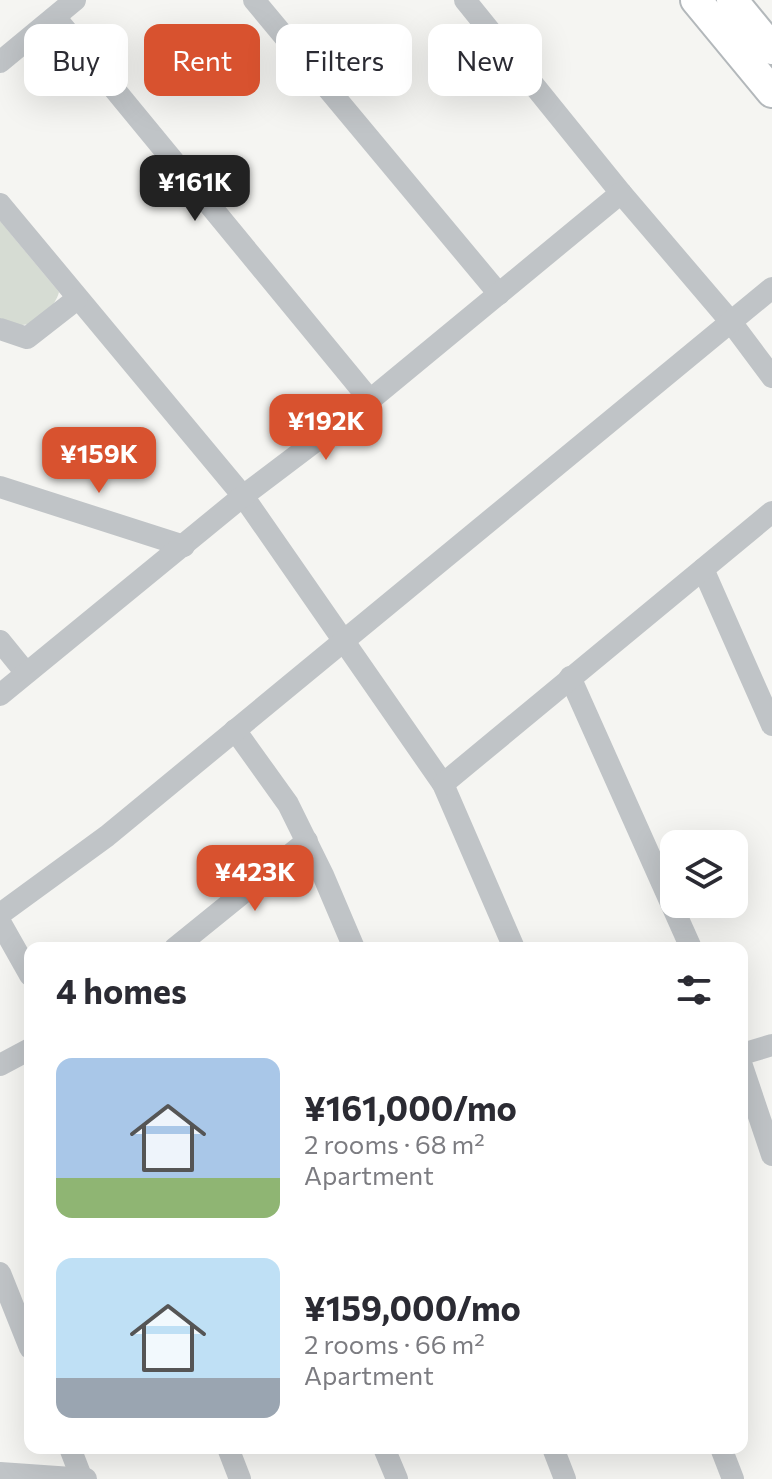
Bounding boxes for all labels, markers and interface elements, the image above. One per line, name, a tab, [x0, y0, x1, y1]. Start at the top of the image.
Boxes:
chip: Buy	[24, 24, 128, 96]
chip: Rent	[144, 24, 260, 96]
chip: Filters	[276, 24, 412, 96]
chip: New	[428, 24, 542, 96]
pin: ¥161K	[139, 155, 251, 223]
text: ¥161K	[158, 165, 232, 196]
pin: ¥192K	[270, 394, 382, 462]
text: ¥192K	[287, 404, 365, 435]
pin: ¥159K	[43, 427, 155, 495]
text: ¥159K	[60, 437, 138, 468]
map controls	[660, 830, 748, 918]
button: layers	[660, 830, 748, 918]
pin: ¥423K	[199, 845, 311, 913]
text: ¥423K	[215, 855, 295, 886]
icon: filters	[672, 968, 716, 1012]
text: 4 homes	[56, 969, 187, 1011]
text: ¥161,000/mo	[304, 1086, 517, 1128]
icon: home	[120, 1090, 216, 1186]
text: 2 rooms · 68 m²	[304, 1128, 485, 1159]
text: Apartment	[304, 1159, 434, 1190]
text: ¥159,000/mo	[304, 1286, 521, 1328]
icon: home	[120, 1290, 216, 1386]
text: 2 rooms · 66 m²	[304, 1328, 485, 1359]
text: Apartment	[304, 1359, 434, 1390]

